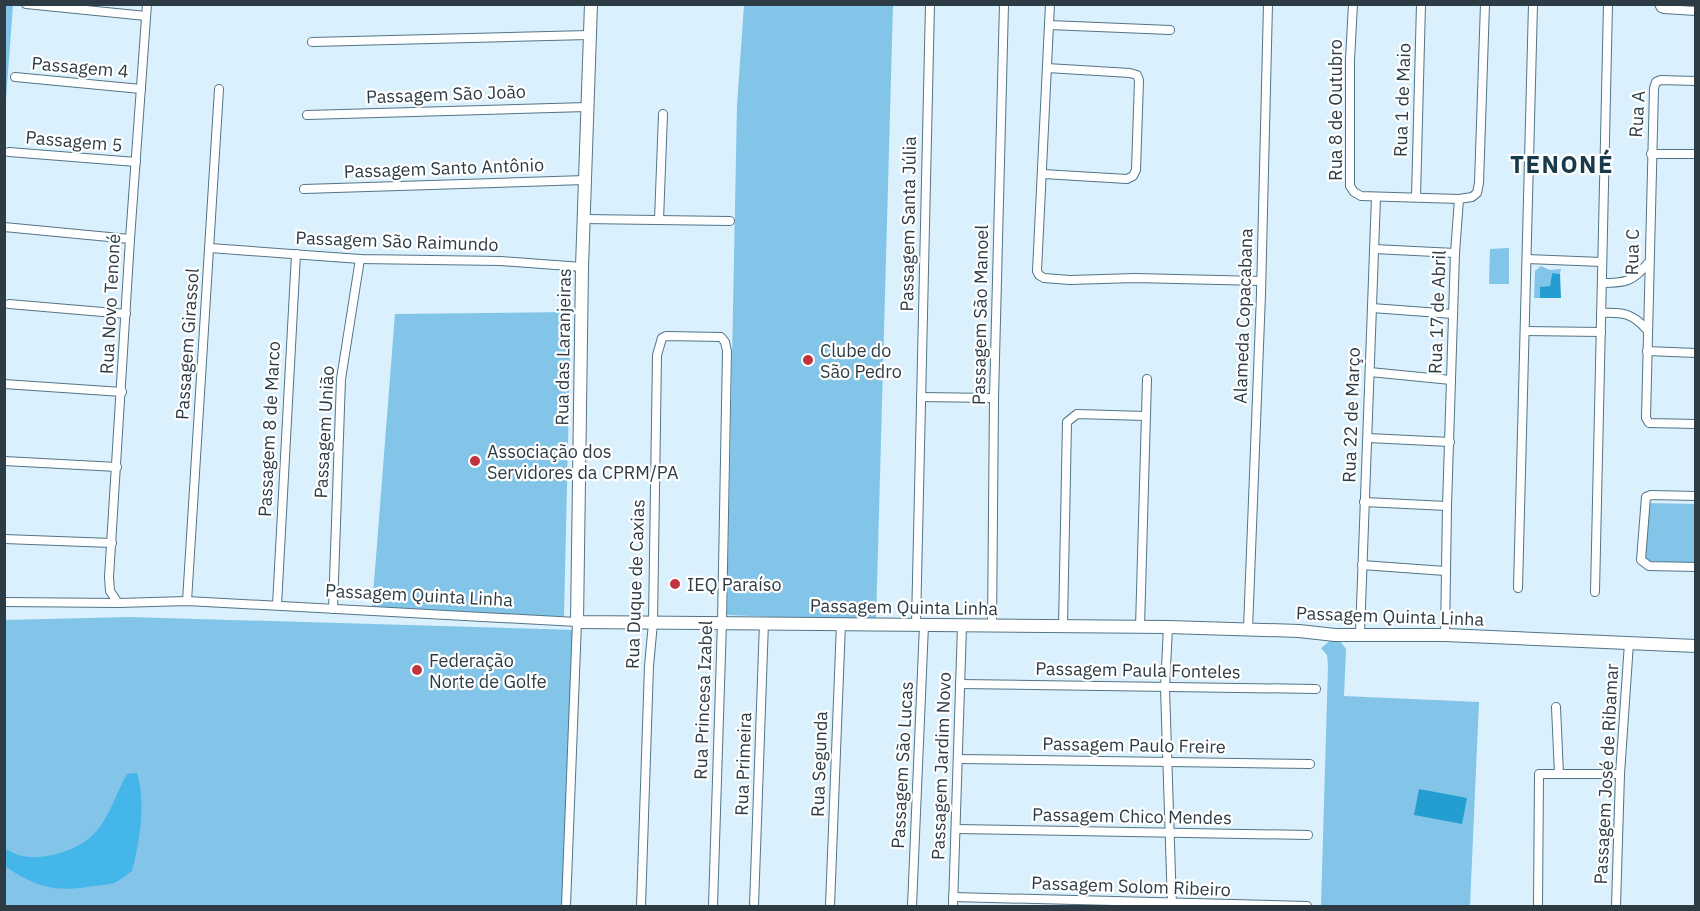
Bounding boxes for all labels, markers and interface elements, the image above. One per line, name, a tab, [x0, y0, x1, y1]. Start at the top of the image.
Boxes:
street label: Rua 8 de Outubro	[1324, 39, 1347, 181]
street label: Rua 1 de Maio	[1389, 43, 1415, 157]
street label: Passagem 4	[30, 51, 130, 83]
street label: Passagem São João	[366, 80, 526, 108]
street label: Rua A	[1624, 89, 1650, 138]
street label: Passagem 5	[24, 125, 124, 157]
street label: Passagem Santa Júlia	[895, 136, 921, 312]
district label: TENONÉ	[1510, 148, 1614, 180]
street label: Passagem Santo Antônio	[343, 153, 545, 183]
street label: Passagem São Manoel	[967, 225, 993, 405]
street label: Passagem São Raimundo	[295, 226, 499, 256]
street label: Alameda Copacabana	[1228, 227, 1258, 404]
street label: Rua C	[1620, 228, 1644, 276]
street label: Rua Novo Tenoné	[95, 233, 125, 375]
street label: Rua 17 de Abril	[1423, 250, 1451, 374]
street label: Passagem Girassol	[170, 267, 204, 421]
street label: Rua das Laranjeiras	[550, 268, 576, 426]
place label: Clube do São Pedro	[820, 339, 902, 383]
street label: Passagem 8 de Marco	[253, 341, 285, 517]
street label: Rua 22 de Março	[1337, 347, 1365, 483]
marker: Clube do São Pedro	[801, 353, 815, 367]
street label: Passagem União	[309, 365, 339, 499]
place label: Associação dos Servidores da CPRM/PA	[487, 440, 679, 484]
marker: Associação dos Servidores da CPRM/PA	[468, 454, 482, 468]
street label: Rua Duque de Caxias	[621, 499, 649, 669]
place label: IEQ Paraíso	[687, 573, 782, 596]
marker: IEQ Paraíso	[668, 577, 682, 591]
street label: Passagem Quinta Linha	[324, 579, 514, 611]
street label: Passagem Quinta Linha	[810, 594, 999, 620]
street label: Passagem Quinta Linha	[1296, 601, 1485, 631]
street label: Rua Princesa Izabel	[689, 620, 717, 780]
place label: Federação Norte de Golfe	[429, 649, 547, 693]
street label: Passagem Paula Fonteles	[1035, 657, 1241, 683]
street label: Passagem José de Ribamar	[1589, 662, 1623, 885]
marker: Federação Norte de Golfe	[410, 663, 424, 677]
street label: Passagem Jardim Novo	[926, 672, 956, 860]
street label: Passagem São Lucas	[886, 681, 918, 849]
street label: Rua Segunda	[806, 710, 832, 817]
street label: Rua Primeira	[730, 711, 756, 816]
street label: Passagem Paulo Freire	[1042, 732, 1226, 758]
street label: Passagem Chico Mendes	[1032, 803, 1232, 829]
street label: Passagem Solom Ribeiro	[1031, 871, 1231, 901]

